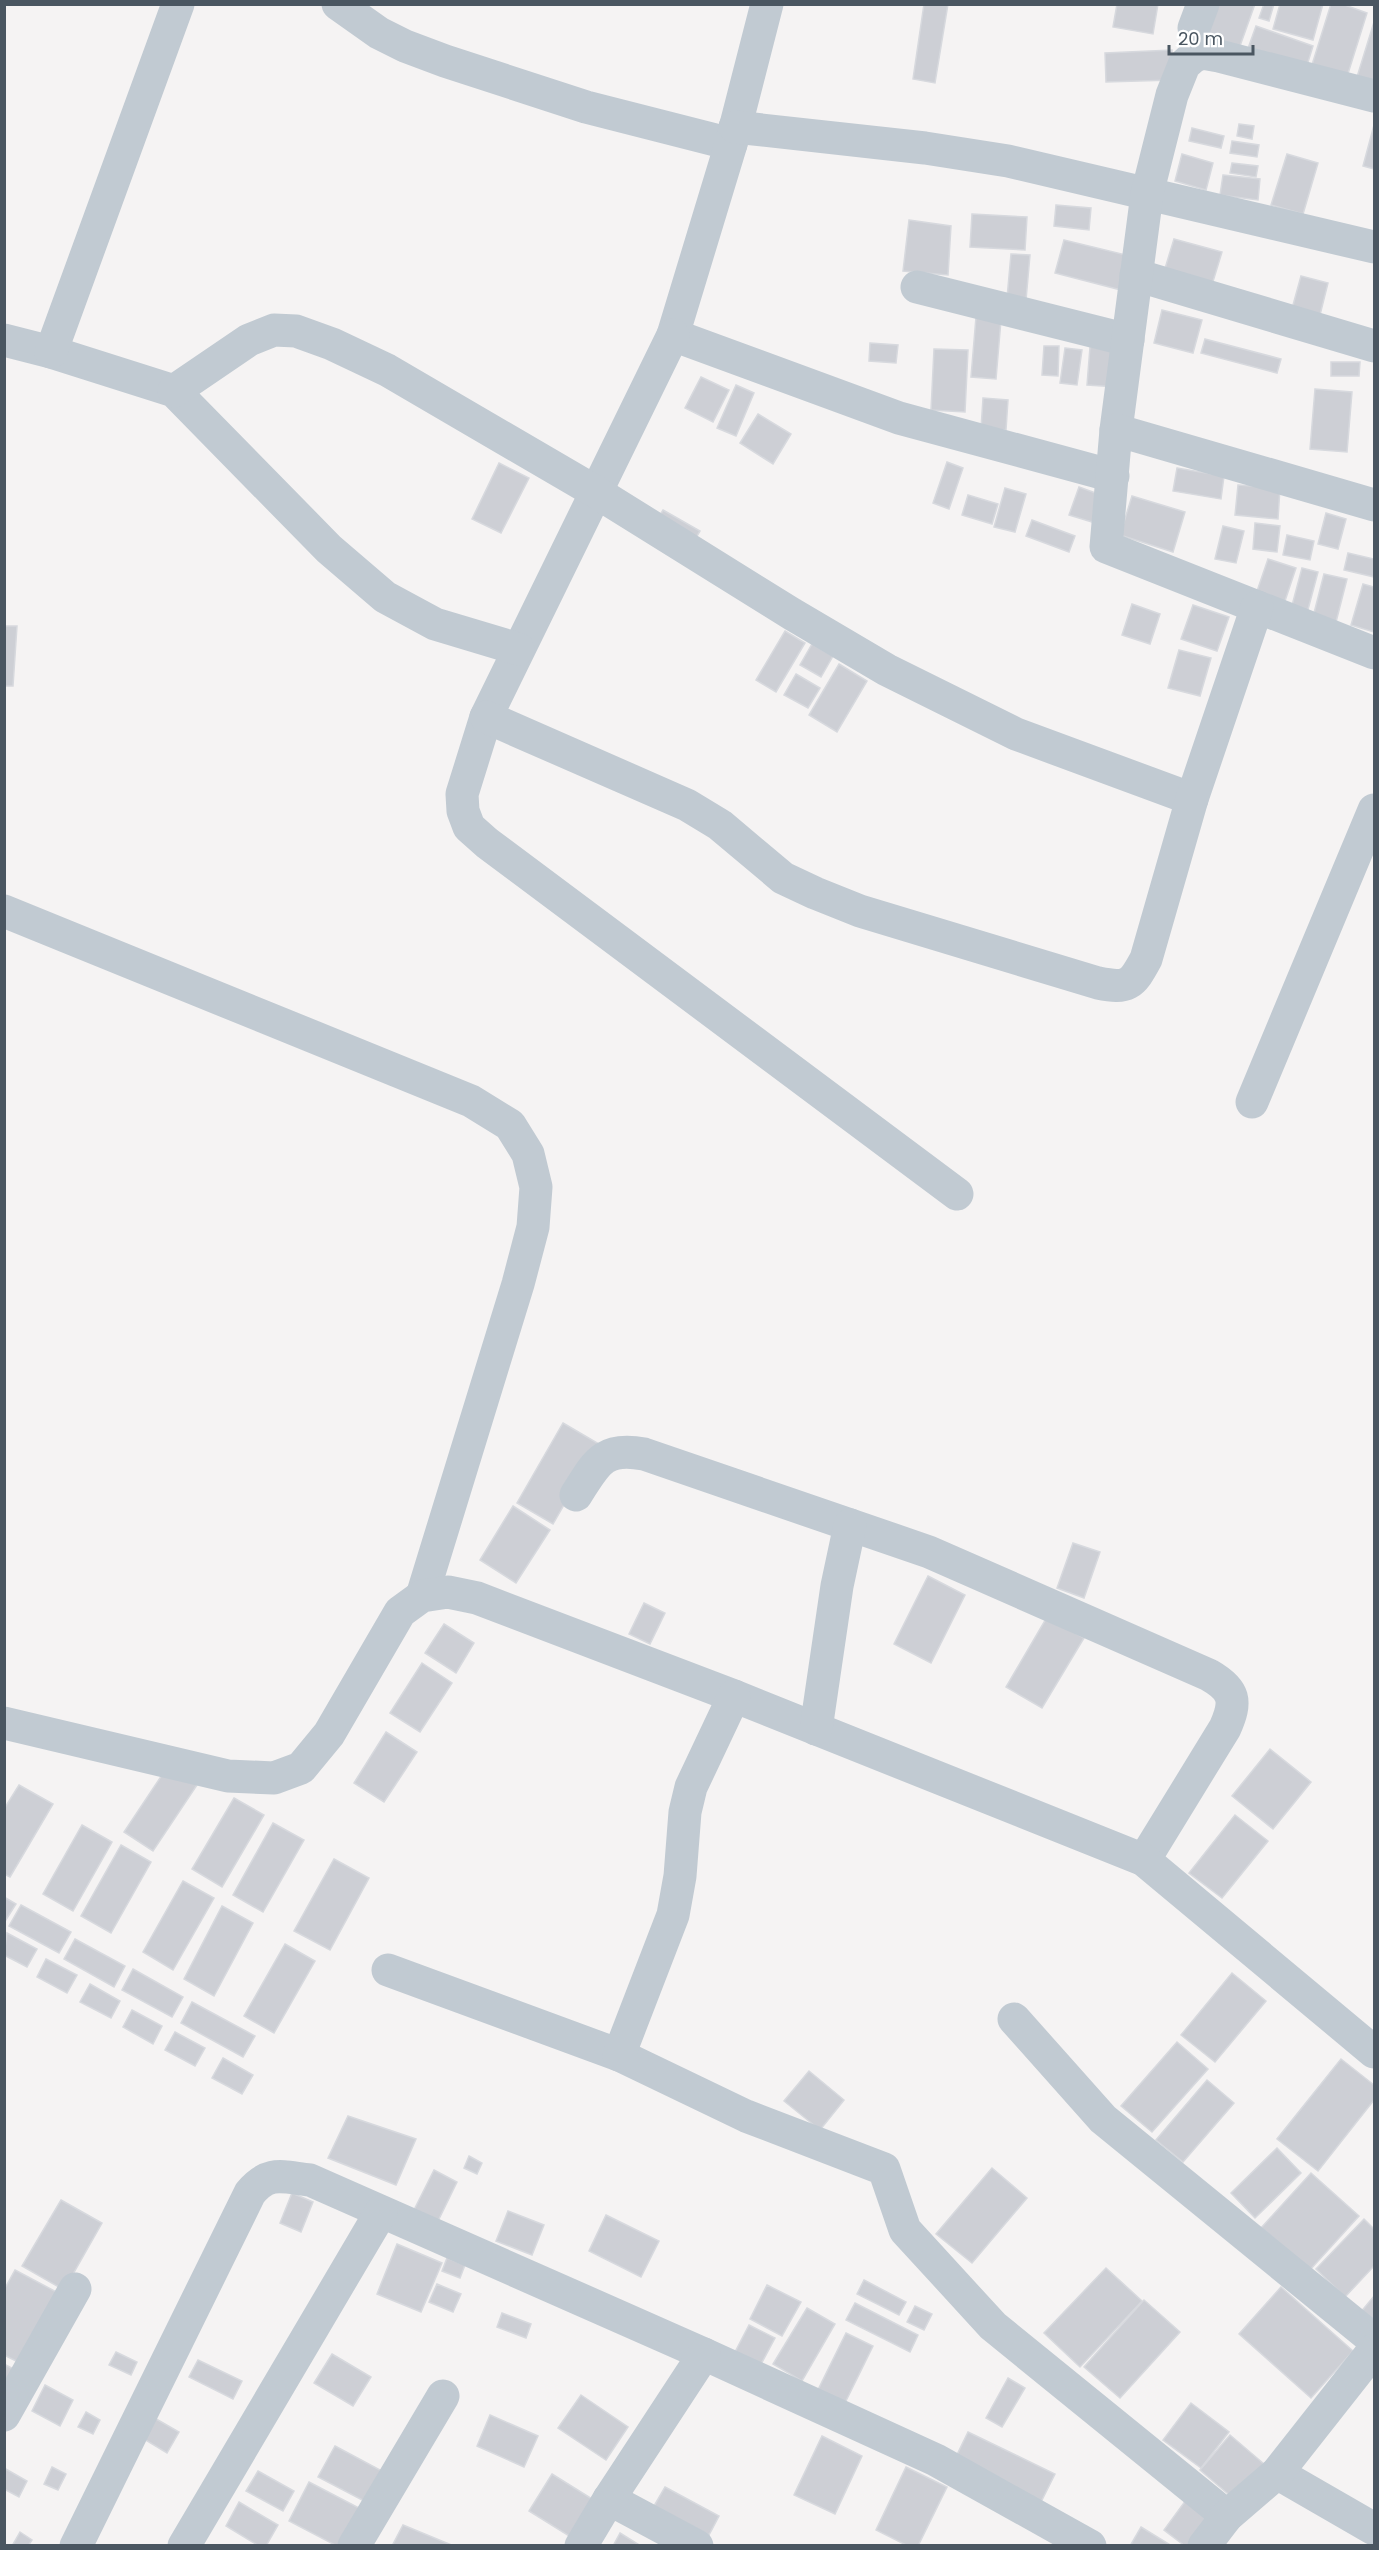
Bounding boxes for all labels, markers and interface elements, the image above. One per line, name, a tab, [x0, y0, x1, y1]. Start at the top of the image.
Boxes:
scale bar	[1169, 18, 1253, 56]
text: 20 m	[1178, 26, 1223, 51]

